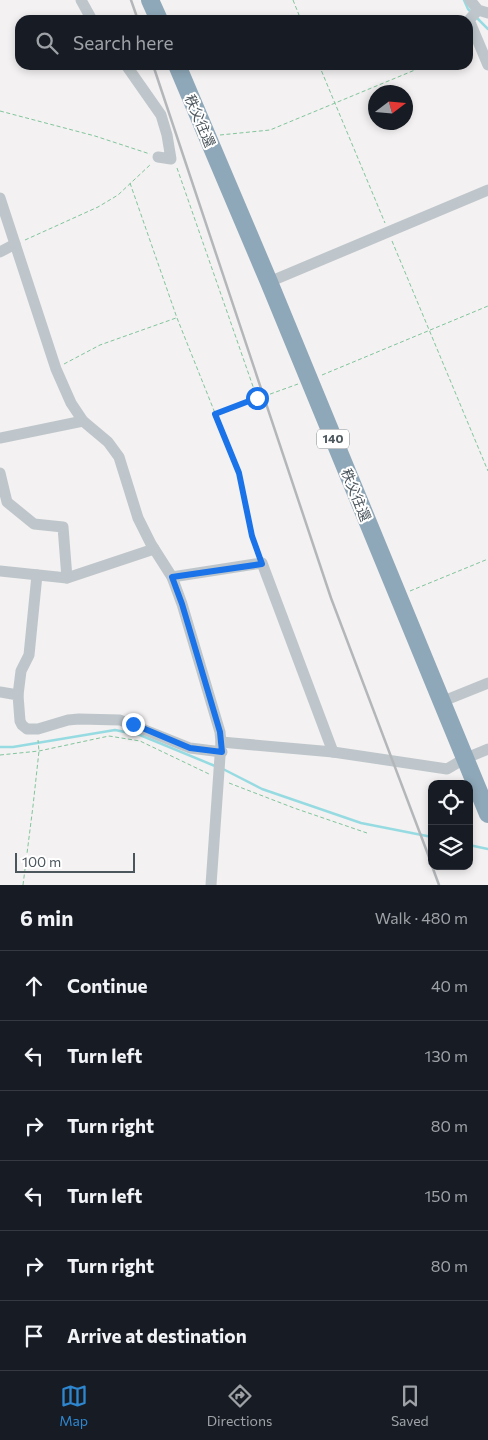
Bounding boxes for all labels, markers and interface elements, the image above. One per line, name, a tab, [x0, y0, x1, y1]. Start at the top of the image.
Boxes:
search box	[15, 15, 473, 70]
icon: search	[33, 29, 61, 57]
text: Search here	[73, 31, 173, 54]
north arrow	[368, 85, 413, 130]
street label: 秩父往還	[182, 92, 219, 150]
route start	[246, 387, 269, 410]
road number: 140	[317, 429, 349, 448]
street label: 秩父往還	[338, 466, 375, 524]
route end	[122, 713, 145, 736]
map controls	[428, 780, 473, 870]
button: locate	[428, 780, 473, 825]
button: layers	[428, 825, 473, 870]
scale bar	[15, 850, 135, 873]
text: 100 m	[22, 853, 61, 870]
text: 6 min	[20, 905, 73, 930]
text: Walk · 480 m	[375, 908, 468, 927]
icon: ahead	[20, 972, 48, 1000]
text: Continue	[67, 974, 147, 997]
text: 40 m	[431, 976, 468, 995]
icon: left	[20, 1042, 48, 1070]
text: Turn left	[67, 1044, 142, 1067]
text: 130 m	[425, 1046, 468, 1065]
icon: right	[20, 1112, 48, 1140]
text: Turn right	[67, 1114, 154, 1137]
text: 80 m	[431, 1116, 468, 1135]
icon: left	[20, 1182, 48, 1210]
text: Turn left	[67, 1184, 142, 1207]
text: 150 m	[425, 1186, 468, 1205]
icon: right	[20, 1252, 48, 1280]
text: Turn right	[67, 1254, 154, 1277]
text: 80 m	[431, 1256, 468, 1275]
icon: arrive	[20, 1322, 48, 1350]
text: Arrive at destination	[67, 1324, 247, 1347]
tab: Map	[59, 1382, 88, 1429]
tab: Directions	[207, 1382, 272, 1429]
tab: Saved	[391, 1382, 429, 1429]

